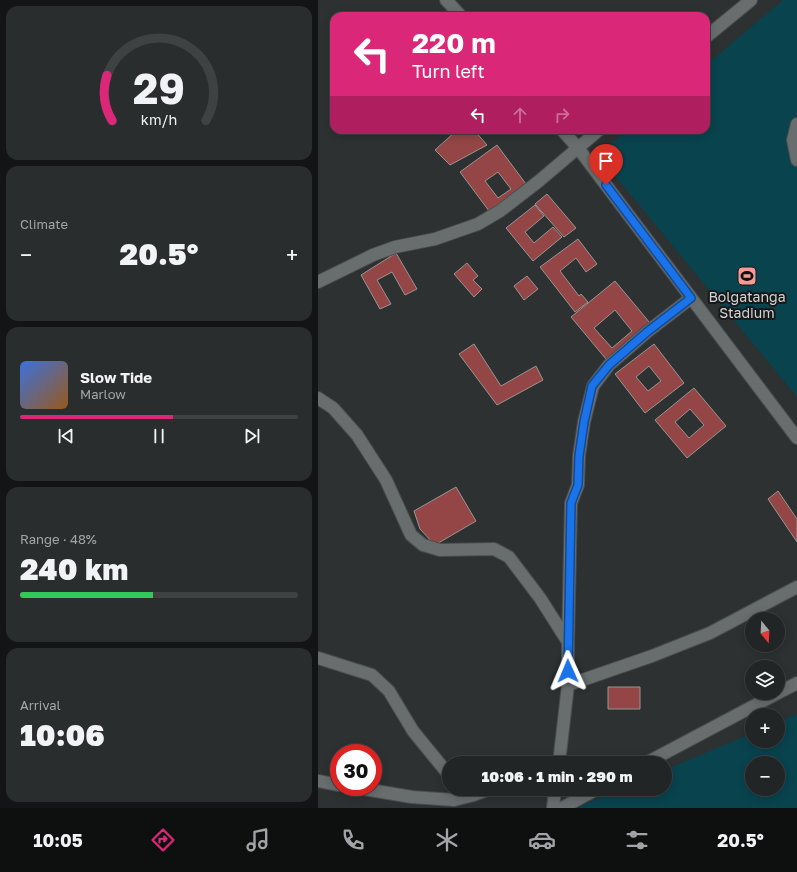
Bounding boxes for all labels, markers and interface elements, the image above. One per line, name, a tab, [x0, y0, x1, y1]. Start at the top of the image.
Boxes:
text: 220 m	[412, 26, 496, 59]
icon: left	[346, 28, 398, 80]
text: Turn left	[412, 60, 485, 82]
text: 29	[133, 63, 185, 113]
icon: left	[467, 104, 489, 126]
icon: ahead	[509, 104, 531, 126]
icon: right	[551, 104, 573, 126]
text: km/h	[141, 111, 177, 128]
pin	[589, 144, 623, 185]
icon: arrive	[595, 150, 617, 172]
text: Climate	[20, 216, 68, 232]
text: 20.5°	[120, 236, 198, 272]
text: −	[20, 241, 32, 268]
text: +	[286, 241, 298, 268]
sports icon: Bolgatanga Stadium	[736, 265, 758, 287]
place label: Bolgatanga Stadium	[708, 288, 786, 321]
text: Slow Tide	[80, 368, 152, 386]
text: Marlow	[80, 386, 126, 402]
icon: previous	[55, 425, 77, 447]
icon: pause	[148, 425, 170, 447]
icon: next	[241, 425, 263, 447]
text: Range · 48%	[20, 531, 97, 547]
text: 240 km	[20, 551, 128, 587]
north arrow	[745, 612, 785, 652]
map controls	[745, 612, 785, 796]
position arrow	[547, 650, 589, 692]
button: layers	[745, 660, 785, 700]
text: Arrival	[20, 697, 61, 713]
button: +	[745, 708, 785, 748]
text: 10:06	[20, 717, 105, 753]
speed limit sign: 30	[330, 744, 382, 796]
button: −	[745, 756, 785, 796]
text: 10:06 · 1 min · 290 m	[481, 767, 633, 785]
icon: directions	[149, 826, 177, 854]
icon: music	[244, 826, 272, 854]
icon: phone	[339, 826, 367, 854]
icon: climate	[433, 826, 461, 854]
icon: car	[528, 826, 556, 854]
icon: filters	[623, 826, 651, 854]
text: 10:05	[33, 829, 83, 851]
text: 20.5°	[717, 829, 764, 851]

